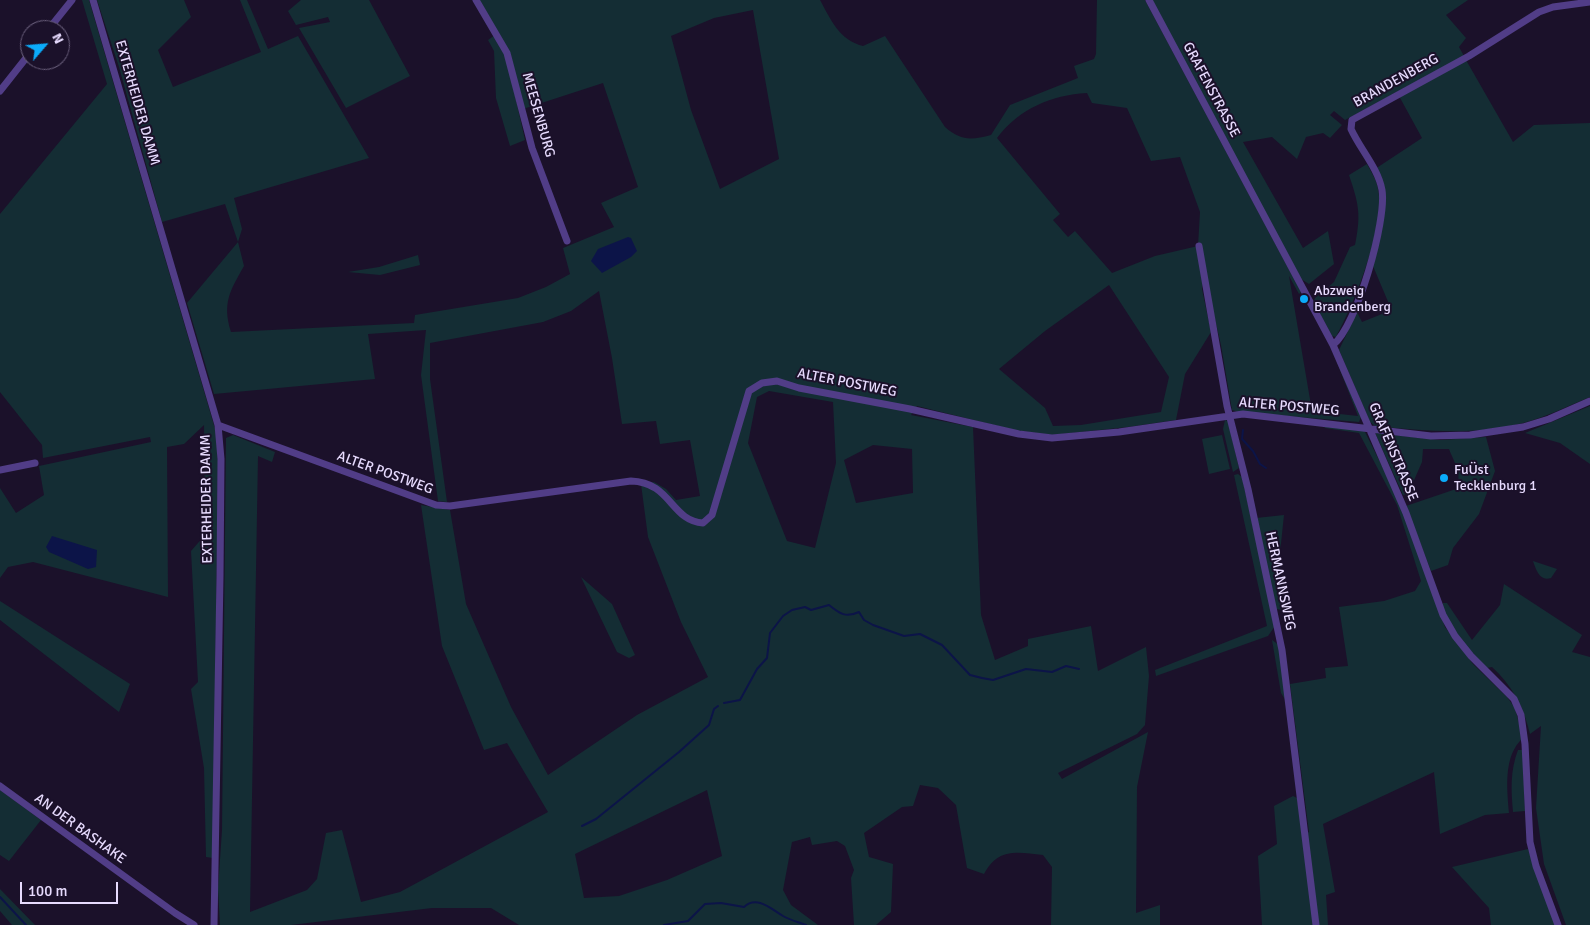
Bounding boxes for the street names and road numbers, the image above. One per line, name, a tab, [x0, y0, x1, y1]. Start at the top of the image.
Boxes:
street label: EXTERHEIDER DAMM	[111, 39, 163, 167]
street label: GRAFENSTRASSE	[1179, 40, 1243, 140]
street label: BRANDENBERG	[1350, 51, 1442, 111]
street label: MEESENBURG	[518, 71, 558, 159]
street label: ALTER POSTWEG	[796, 365, 898, 401]
street label: ALTER POSTWEG	[1238, 394, 1340, 420]
street label: GRAFENSTRASSE	[1365, 400, 1421, 504]
street label: EXTERHEIDER DAMM	[197, 434, 217, 564]
street label: ALTER POSTWEG	[335, 448, 435, 498]
street label: HERMANNSWEG	[1261, 530, 1299, 632]
street label: AN DER BASHAKE	[31, 790, 129, 868]

